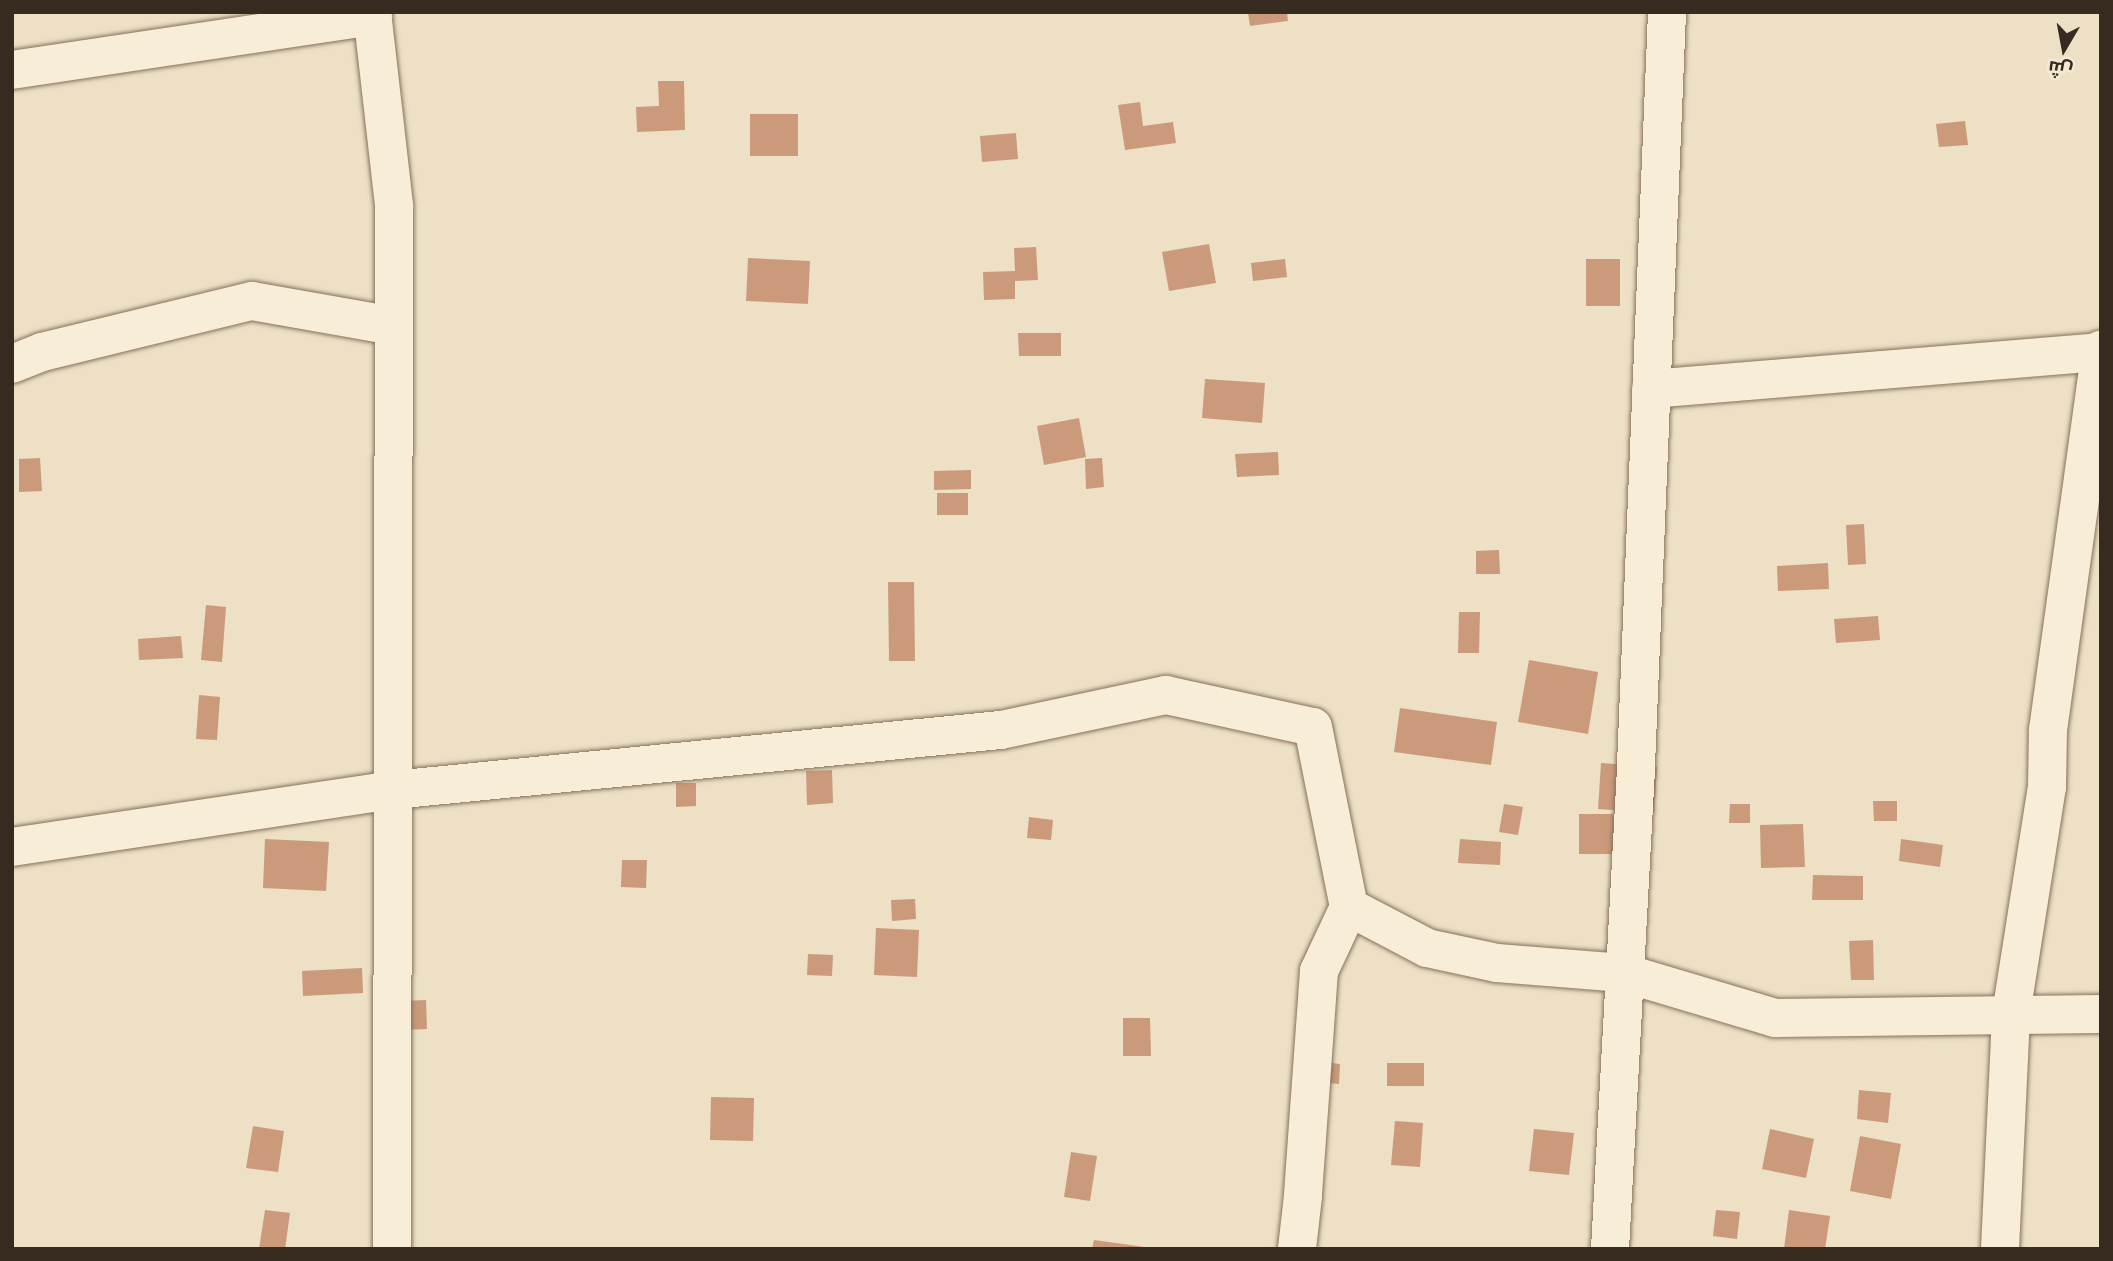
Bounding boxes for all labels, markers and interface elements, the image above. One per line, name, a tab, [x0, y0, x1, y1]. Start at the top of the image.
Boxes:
north arrow	[2029, 14, 2099, 84]
text: ش	[2046, 56, 2074, 84]

